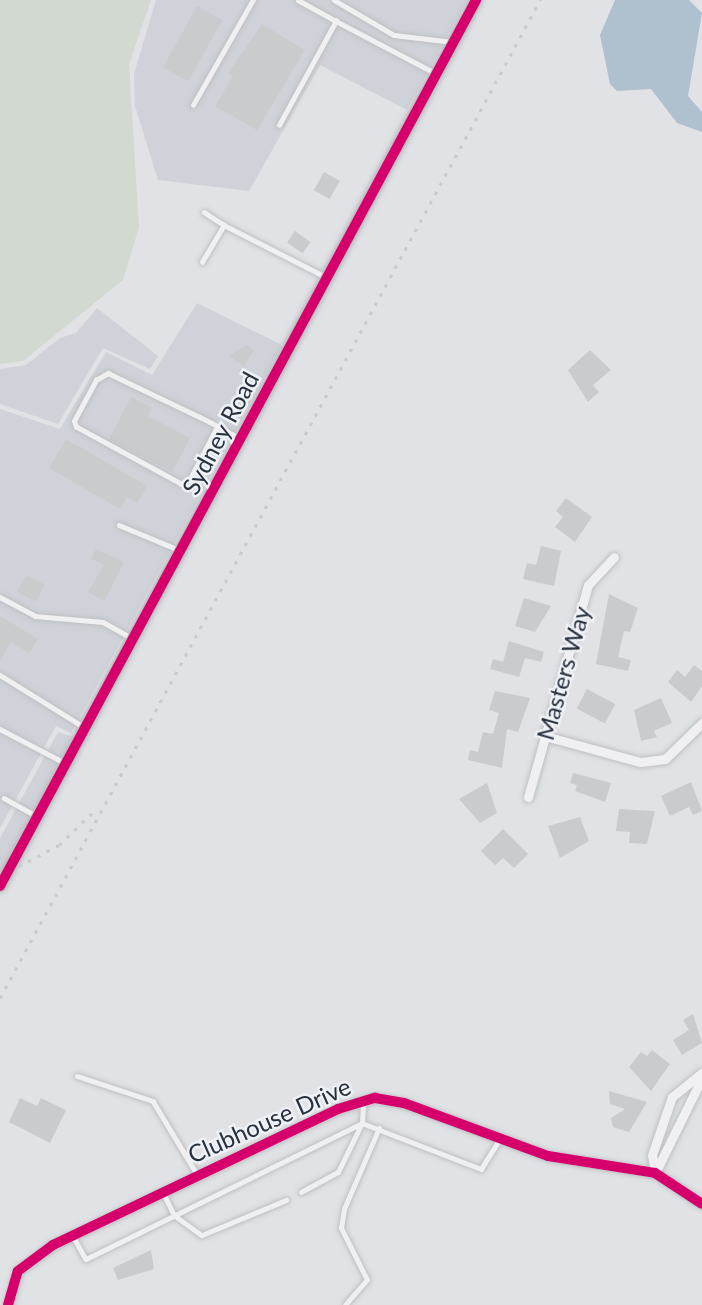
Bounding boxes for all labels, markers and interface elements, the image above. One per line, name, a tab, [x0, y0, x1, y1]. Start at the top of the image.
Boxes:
street label: Sydney Road	[176, 366, 264, 500]
street label: Masters Way	[530, 603, 596, 743]
street label: Clubhouse Drive	[183, 1071, 355, 1169]

